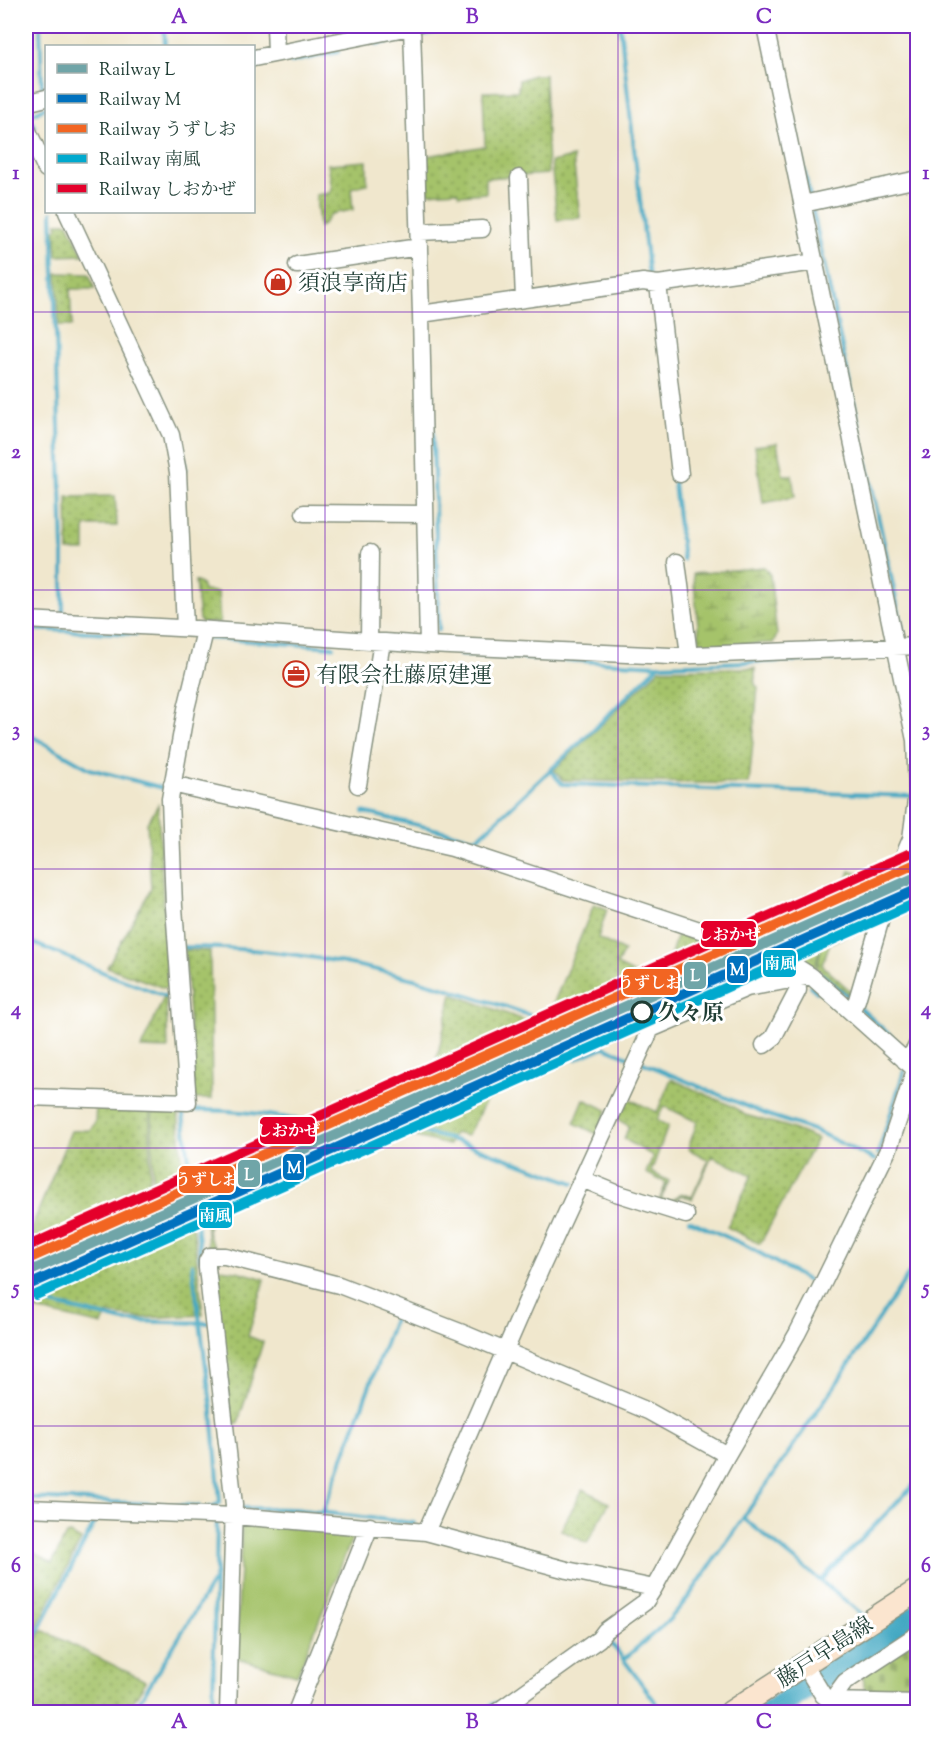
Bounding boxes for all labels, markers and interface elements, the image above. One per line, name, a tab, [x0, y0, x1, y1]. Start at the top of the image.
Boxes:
text: A	[171, 4, 188, 33]
text: B	[466, 4, 479, 33]
text: C	[756, 4, 772, 33]
legend	[45, 45, 255, 213]
text: Railway L	[99, 58, 175, 84]
text: Railway M	[99, 88, 181, 114]
text: Railway うずしお	[99, 118, 236, 144]
text: Railway 南風	[99, 148, 200, 174]
text: 1	[13, 160, 20, 189]
text: 1	[923, 160, 930, 189]
text: Railway しおかぜ	[99, 178, 236, 204]
shop icon: 須浪享商店	[263, 267, 293, 297]
place label: 須浪享商店	[298, 269, 408, 301]
text: 2	[11, 439, 21, 468]
text: 2	[921, 439, 931, 468]
office icon: 有限会社藤原建運	[281, 659, 311, 689]
place label: 有限会社藤原建運	[316, 661, 492, 693]
text: 3	[12, 717, 20, 746]
text: 3	[922, 717, 930, 746]
line badge: しおかぜ	[700, 920, 757, 948]
text: しおかぜ	[697, 925, 761, 948]
line badge: 南風	[762, 949, 797, 978]
text: 南風	[764, 954, 796, 977]
line badge: M	[726, 955, 749, 984]
text: M	[730, 960, 745, 983]
line badge: L	[683, 961, 707, 990]
text: L	[690, 966, 700, 989]
line badge: うずしお	[622, 968, 679, 996]
text: うずしお	[618, 973, 682, 996]
text: 4	[10, 996, 21, 1025]
text: 4	[920, 996, 931, 1025]
place label: 久々原	[658, 999, 724, 1031]
marker: 久々原	[631, 1001, 653, 1023]
line badge: しおかぜ	[259, 1116, 316, 1145]
text: しおかぜ	[256, 1121, 320, 1144]
line badge: M	[282, 1153, 305, 1181]
text: M	[287, 1158, 302, 1181]
line badge: L	[237, 1159, 261, 1188]
line badge: うずしお	[178, 1165, 235, 1194]
text: L	[244, 1165, 254, 1188]
text: うずしお	[175, 1170, 239, 1193]
line badge: 南風	[198, 1201, 233, 1229]
text: 南風	[199, 1206, 231, 1229]
text: 5	[11, 1275, 20, 1304]
text: 5	[921, 1275, 930, 1304]
text: 6	[11, 1553, 21, 1582]
text: 6	[921, 1553, 931, 1582]
street label: 藤戸早島線	[771, 1610, 880, 1697]
text: A	[171, 1709, 188, 1738]
text: B	[466, 1709, 479, 1738]
text: C	[756, 1709, 772, 1738]

